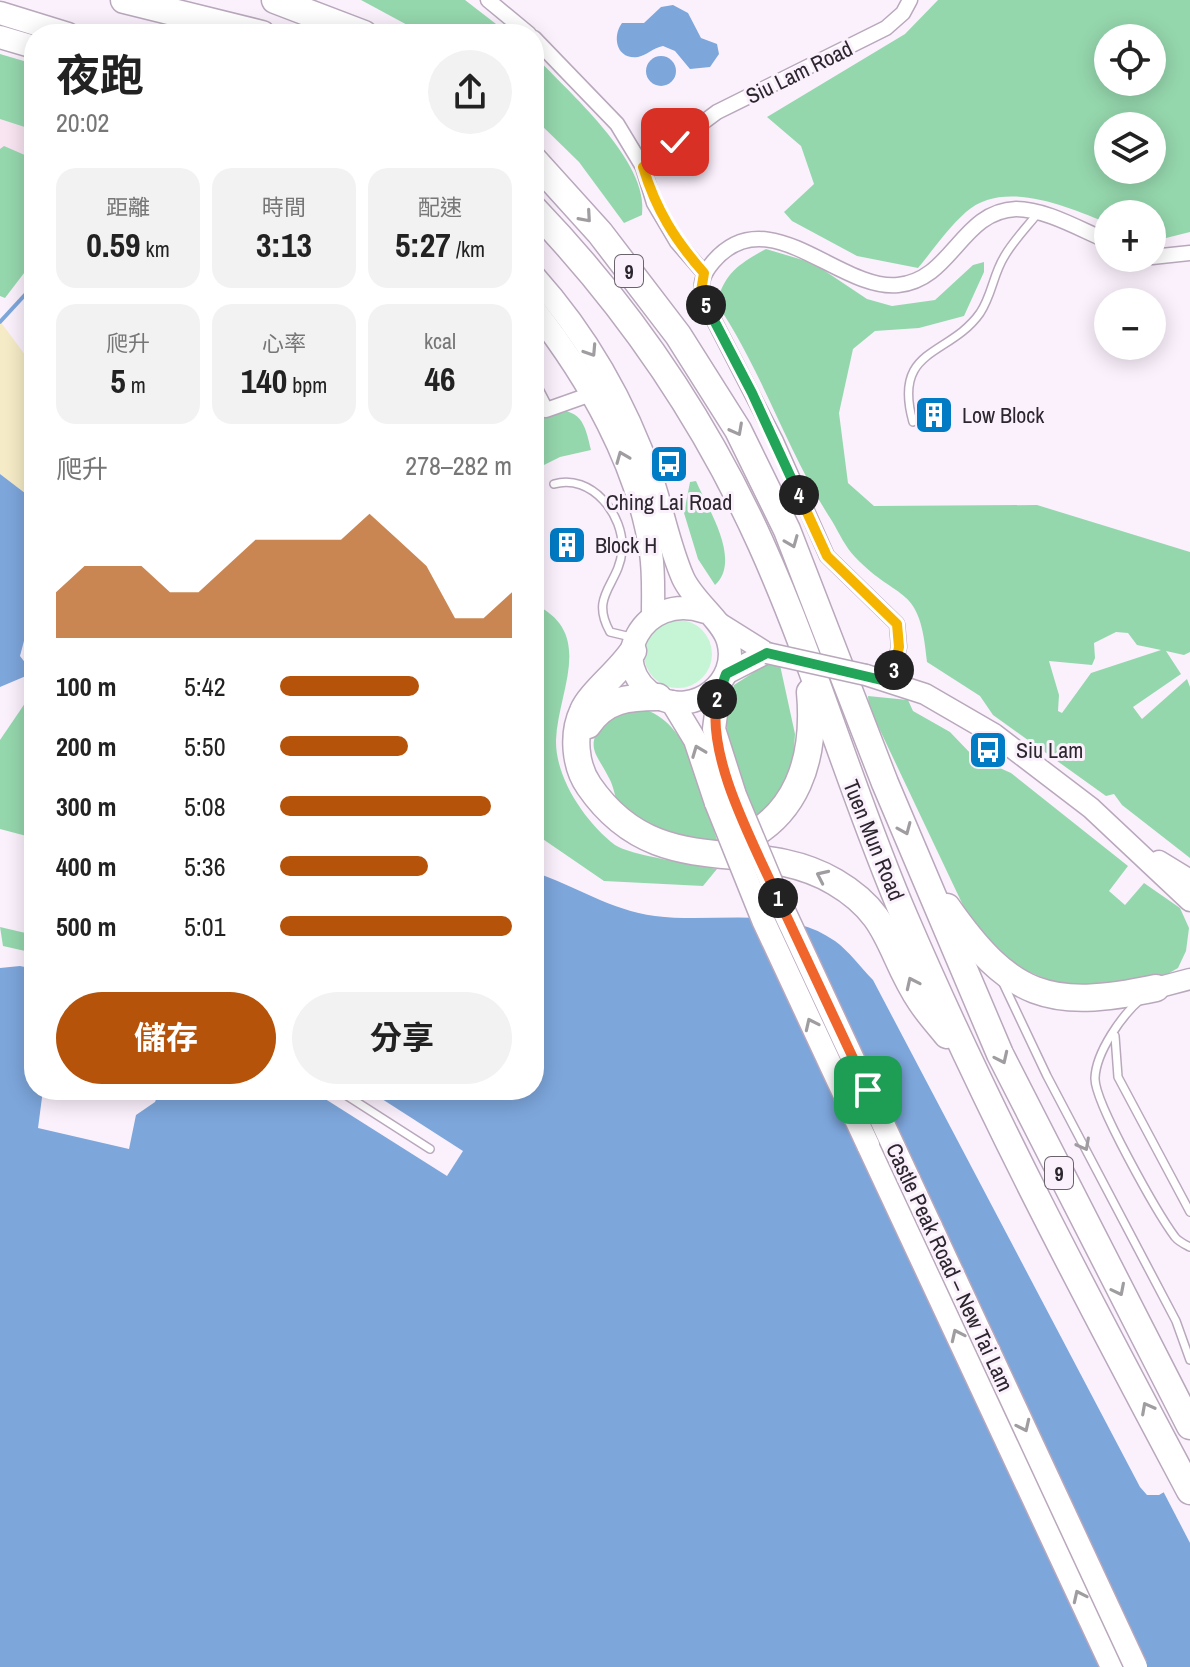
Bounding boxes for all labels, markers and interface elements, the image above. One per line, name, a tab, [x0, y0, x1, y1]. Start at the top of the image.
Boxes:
map controls	[1094, 24, 1166, 360]
button: locate	[1094, 24, 1166, 96]
street label: Siu Lam Road	[741, 33, 857, 111]
text: 夜跑	[56, 45, 144, 105]
button: share	[428, 50, 512, 134]
text: 20:02	[56, 105, 109, 140]
pin	[641, 108, 709, 176]
button: layers	[1094, 112, 1166, 184]
icon: check	[653, 120, 697, 164]
text: 距離	[106, 192, 150, 222]
text: 時間	[262, 192, 306, 222]
text: 配速	[418, 192, 462, 222]
button: +	[1094, 200, 1166, 272]
one-way arrow	[576, 208, 591, 223]
text: 0.59	[86, 222, 141, 268]
text: 3:13	[256, 222, 312, 268]
text: 5:27	[395, 222, 451, 268]
text: km	[141, 234, 170, 264]
text: /km	[451, 234, 485, 264]
road number: 9	[615, 255, 643, 287]
pin: 5	[686, 285, 726, 325]
button: −	[1094, 288, 1166, 360]
text: 5	[701, 290, 711, 320]
text: kcal	[424, 326, 456, 356]
text: 爬升	[106, 328, 150, 358]
text: 心率	[262, 328, 306, 358]
one-way arrow	[581, 342, 596, 356]
text: 46	[424, 356, 456, 402]
text: 5	[110, 358, 126, 404]
text: 140	[241, 358, 287, 404]
text: m	[126, 370, 146, 400]
text: bpm	[287, 370, 327, 400]
building icon: Low Block	[913, 394, 955, 436]
place label: Low Block	[962, 400, 1045, 430]
one-way arrow	[727, 422, 743, 436]
bus stop icon: Ching Lai Road	[648, 443, 690, 485]
text: 278–282 m	[405, 448, 512, 483]
text: 爬升	[56, 451, 108, 486]
one-way arrow	[615, 451, 631, 465]
pin: 4	[779, 475, 819, 515]
text: 4	[794, 480, 804, 510]
place label: Ching Lai Road	[606, 487, 732, 517]
building icon: Block H	[546, 524, 588, 566]
place label: Block H	[595, 530, 657, 560]
one-way arrow	[783, 534, 799, 548]
pin: 3	[874, 650, 914, 690]
text: 3	[889, 655, 899, 685]
text: 100 m	[56, 669, 116, 704]
text: 5:42	[184, 669, 226, 704]
pin: 2	[697, 679, 737, 719]
text: 2	[712, 684, 722, 714]
text: 200 m	[56, 729, 116, 764]
text: 5:50	[184, 729, 226, 764]
bus stop icon: Siu Lam	[967, 729, 1009, 771]
place label: Siu Lam	[1016, 735, 1083, 765]
one-way arrow	[691, 745, 708, 759]
street label: Tuen Mun Road	[836, 775, 912, 905]
text: 300 m	[56, 789, 116, 824]
text: 5:08	[184, 789, 226, 824]
one-way arrow	[895, 821, 911, 835]
text: 400 m	[56, 849, 116, 884]
text: 5:36	[184, 849, 226, 884]
one-way arrow	[816, 870, 831, 886]
pin: 1	[758, 878, 798, 918]
text: 1	[773, 883, 783, 913]
text: 500 m	[56, 909, 116, 944]
text: 5:01	[184, 909, 226, 944]
one-way arrow	[906, 977, 922, 991]
button: 儲存	[56, 992, 276, 1084]
button: 分享	[292, 992, 512, 1084]
one-way arrow	[805, 1017, 821, 1032]
one-way arrow	[992, 1050, 1008, 1064]
pin	[834, 1056, 902, 1124]
icon: arrive	[846, 1068, 890, 1112]
one-way arrow	[1074, 1136, 1090, 1150]
street label: Castle Peak Road – New Tai Lam	[879, 1138, 1021, 1396]
road number: 9	[1045, 1157, 1073, 1189]
one-way arrow	[1110, 1282, 1125, 1296]
one-way arrow	[951, 1329, 967, 1344]
one-way arrow	[1141, 1402, 1156, 1417]
one-way arrow	[1014, 1418, 1030, 1433]
one-way arrow	[1073, 1590, 1089, 1605]

